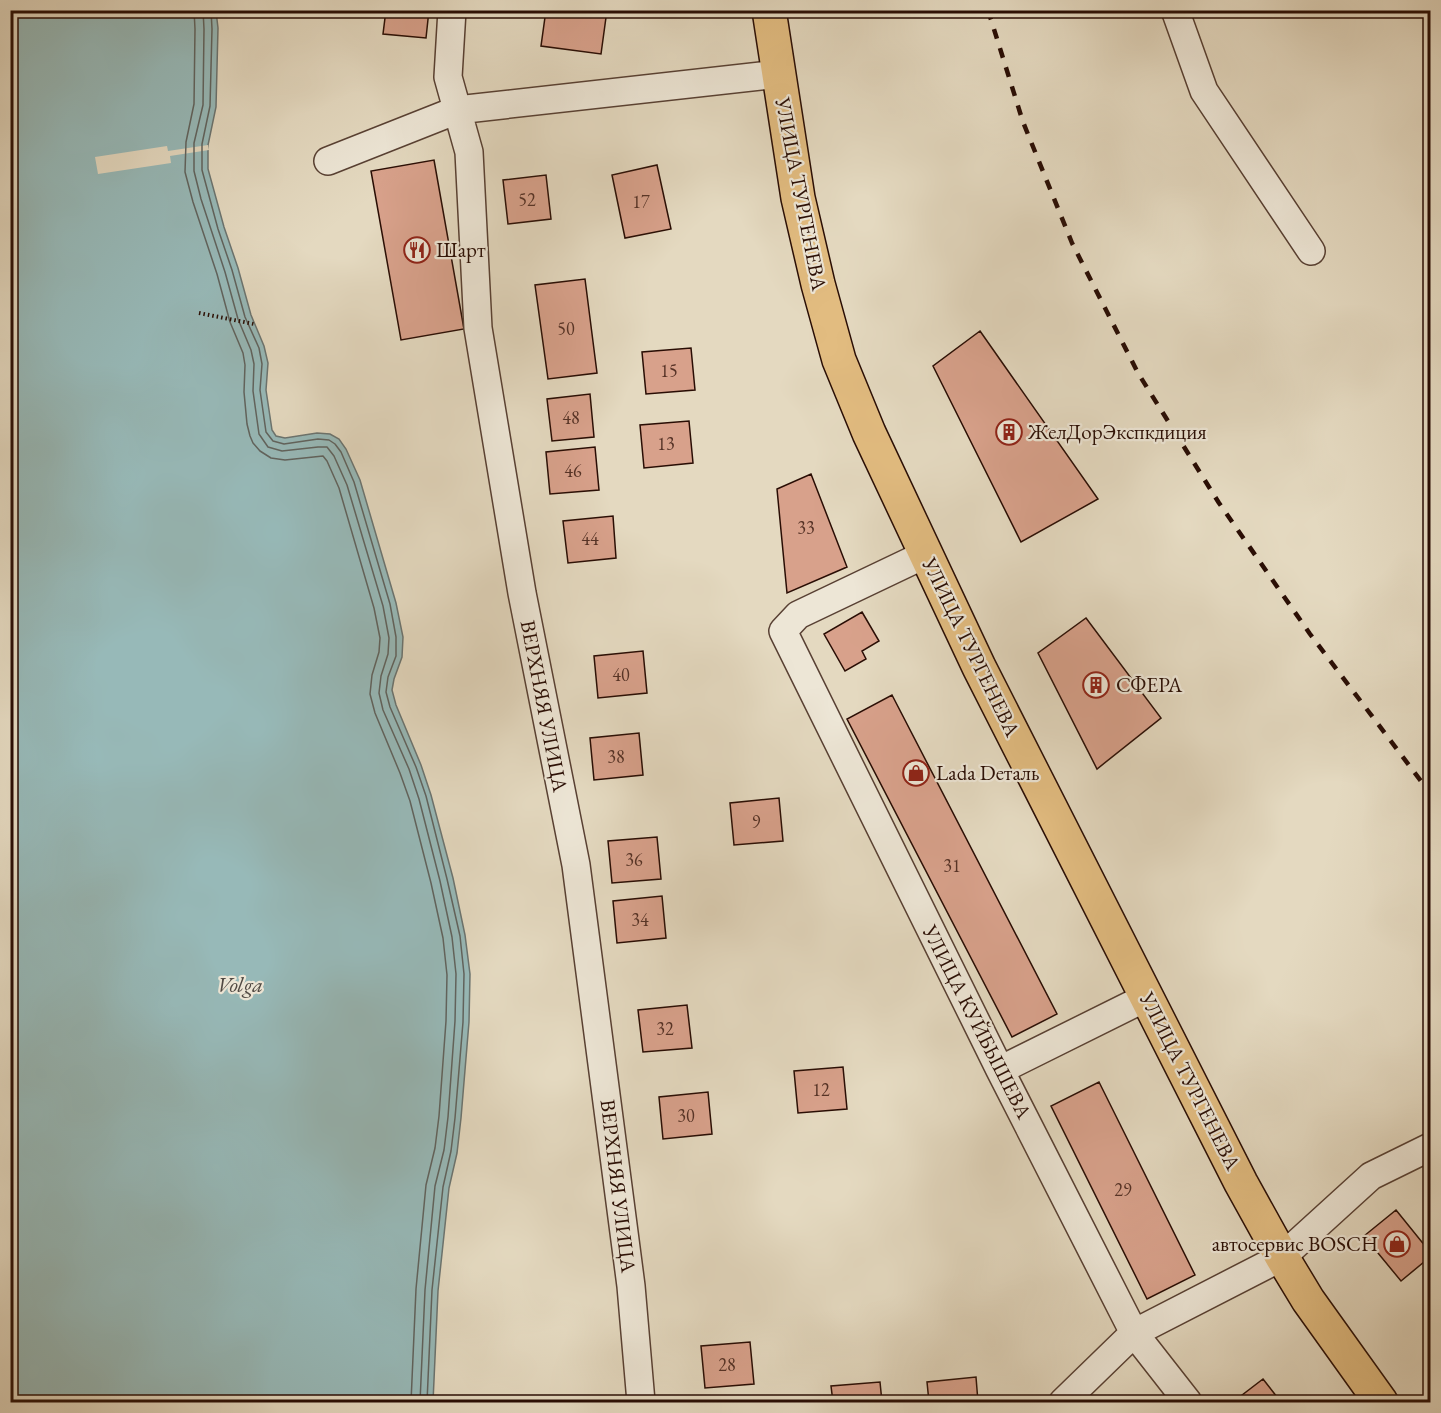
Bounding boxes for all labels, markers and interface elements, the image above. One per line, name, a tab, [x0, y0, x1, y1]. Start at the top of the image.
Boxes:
street label: УЛИЦА ТУРГЕНЕВА	[769, 94, 834, 293]
house number: 52	[518, 188, 536, 211]
house number: 17	[632, 190, 650, 213]
restaurant icon: Шарт	[402, 235, 432, 265]
place label: Шарт	[436, 236, 486, 263]
house number: 50	[557, 317, 575, 340]
house number: 15	[660, 359, 678, 382]
house number: 48	[562, 406, 580, 429]
building icon: ЖелДорЭкспкдиция	[994, 417, 1024, 447]
place label: ЖелДорЭкспкдиция	[1027, 418, 1207, 445]
house number: 13	[657, 432, 675, 455]
house number: 46	[564, 459, 582, 482]
house number: 33	[797, 516, 815, 539]
house number: 44	[581, 527, 599, 550]
street label: УЛИЦА ТУРГЕНЕВА	[916, 552, 1027, 741]
street label: ВЕРХНЯЯ УЛИЦА	[515, 618, 574, 795]
house number: 40	[612, 663, 630, 686]
building icon: СФЕРА	[1081, 670, 1111, 700]
place label: СФЕРА	[1116, 671, 1183, 698]
house number: 38	[607, 745, 625, 768]
shop icon: Lada Dеталь	[901, 758, 931, 788]
place label: Lada Dеталь	[936, 759, 1039, 786]
house number: 9	[752, 810, 761, 833]
house number: 36	[625, 848, 643, 871]
house number: 31	[943, 854, 961, 877]
house number: 34	[631, 908, 649, 931]
street label: УЛИЦА КУЙБЫШЕВА	[916, 919, 1038, 1124]
water label: Volga	[217, 970, 263, 999]
street label: УЛИЦА ТУРГЕНЕВА	[1133, 986, 1247, 1175]
house number: 32	[656, 1017, 674, 1040]
house number: 12	[812, 1078, 830, 1101]
street label: ВЕРХНЯЯ УЛИЦА	[594, 1098, 643, 1275]
house number: 30	[677, 1104, 695, 1127]
house number: 29	[1114, 1178, 1132, 1201]
shop icon: автосервис BOSCH	[1382, 1229, 1412, 1259]
place label: автосервис BOSCH	[1212, 1230, 1378, 1257]
house number: 28	[718, 1353, 736, 1376]

